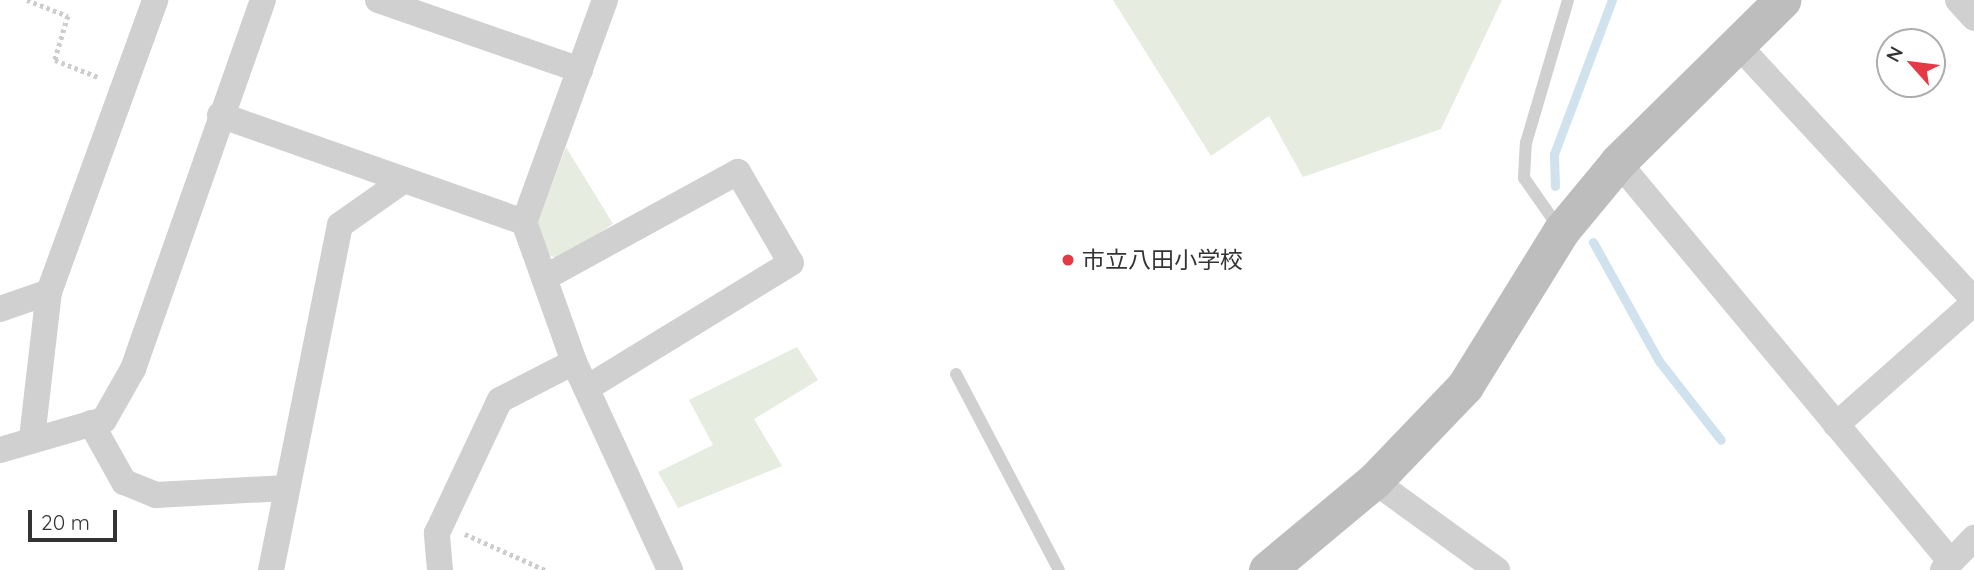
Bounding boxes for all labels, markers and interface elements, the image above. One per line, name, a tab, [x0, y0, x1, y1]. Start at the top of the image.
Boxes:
north arrow	[1876, 28, 1946, 98]
text: N	[1880, 42, 1908, 66]
place label: 市立八田小学校	[1082, 246, 1243, 274]
marker: 市立八田小学校	[1060, 252, 1076, 268]
scale bar	[32, 496, 121, 540]
text: 20 m	[41, 509, 90, 535]

